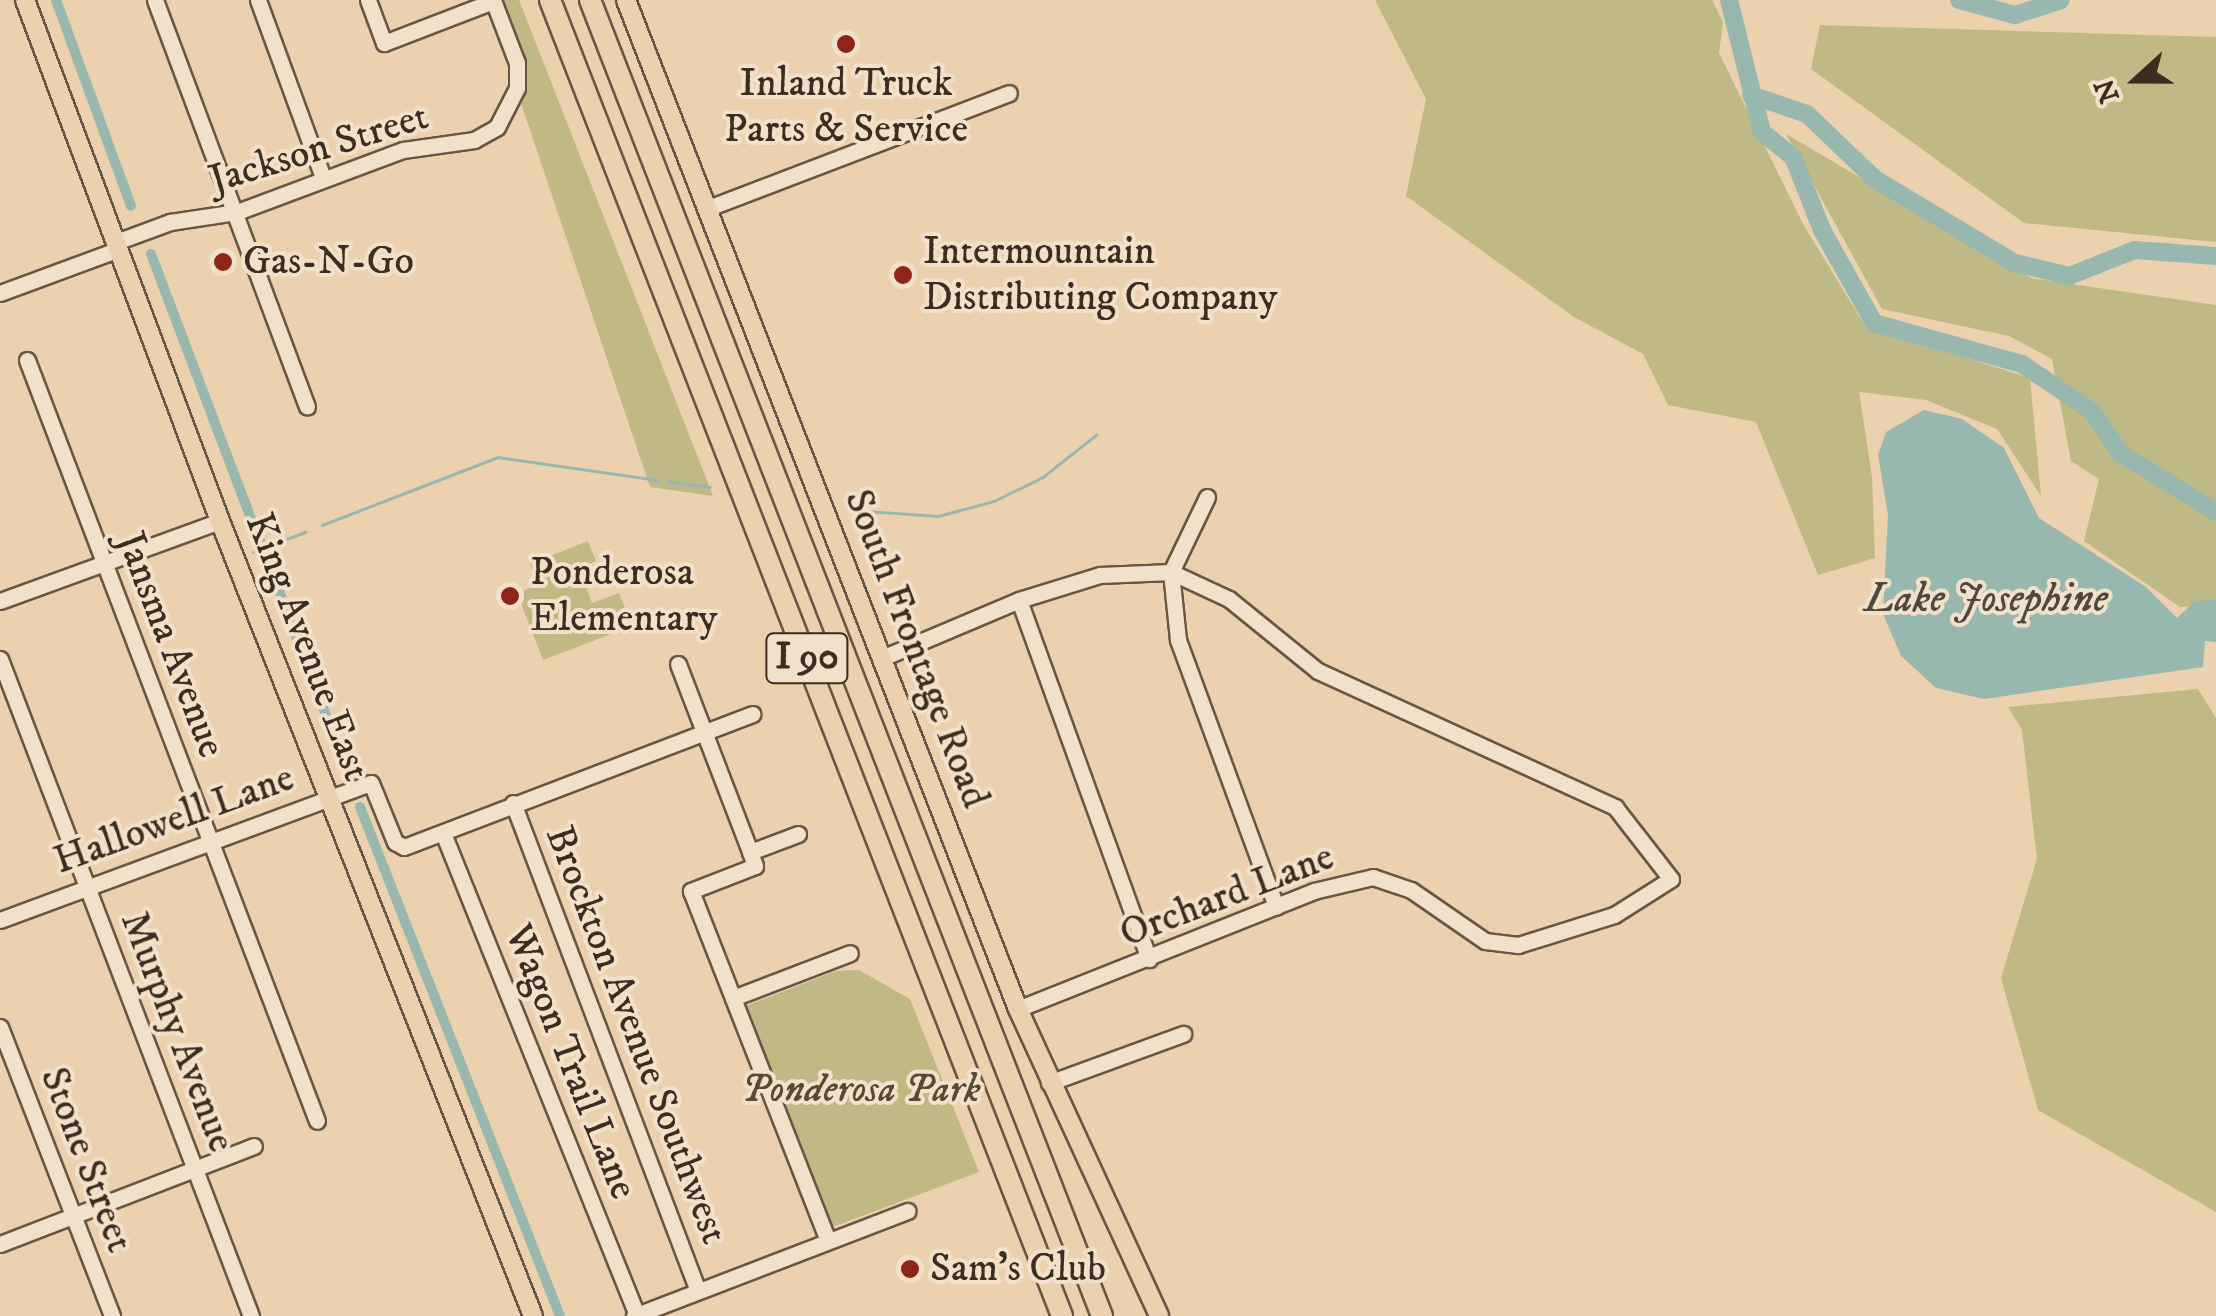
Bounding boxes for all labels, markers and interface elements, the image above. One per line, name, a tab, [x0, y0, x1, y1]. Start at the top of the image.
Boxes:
north arrow	[2086, 30, 2186, 130]
marker: Inland Truck Parts & Service	[835, 33, 857, 55]
place label: Inland Truck Parts & Service	[724, 60, 968, 154]
text: N	[2087, 74, 2128, 108]
street label: Jackson Street	[204, 93, 434, 205]
place label: Intermountain Distributing Company	[923, 228, 1277, 322]
place label: Gas-N-Go	[243, 238, 414, 286]
marker: Gas-N-Go	[212, 251, 234, 273]
marker: Intermountain Distributing Company	[892, 264, 914, 286]
street label: South Frontage Road	[833, 483, 999, 815]
street label: King Avenue East	[234, 506, 380, 788]
street label: Jansma Avenue	[105, 526, 235, 764]
place label: Ponderosa Elementary	[530, 549, 718, 643]
water label: Lake Josephine	[1864, 574, 2108, 624]
marker: Ponderosa Elementary	[499, 585, 521, 607]
road number: I 90	[764, 625, 850, 691]
street label: Hallowell Lane	[48, 754, 300, 886]
street label: Brockton Avenue Southwest	[534, 819, 738, 1251]
street label: Orchard Lane	[1114, 833, 1340, 959]
street label: Murphy Avenue	[109, 905, 245, 1159]
street label: Wagon Trail Lane	[493, 918, 647, 1206]
street label: Stone Street	[29, 1061, 143, 1259]
park label: Ponderosa Park	[741, 1066, 981, 1114]
place label: Sam's Club	[930, 1245, 1106, 1293]
marker: Sam's Club	[899, 1258, 921, 1280]

